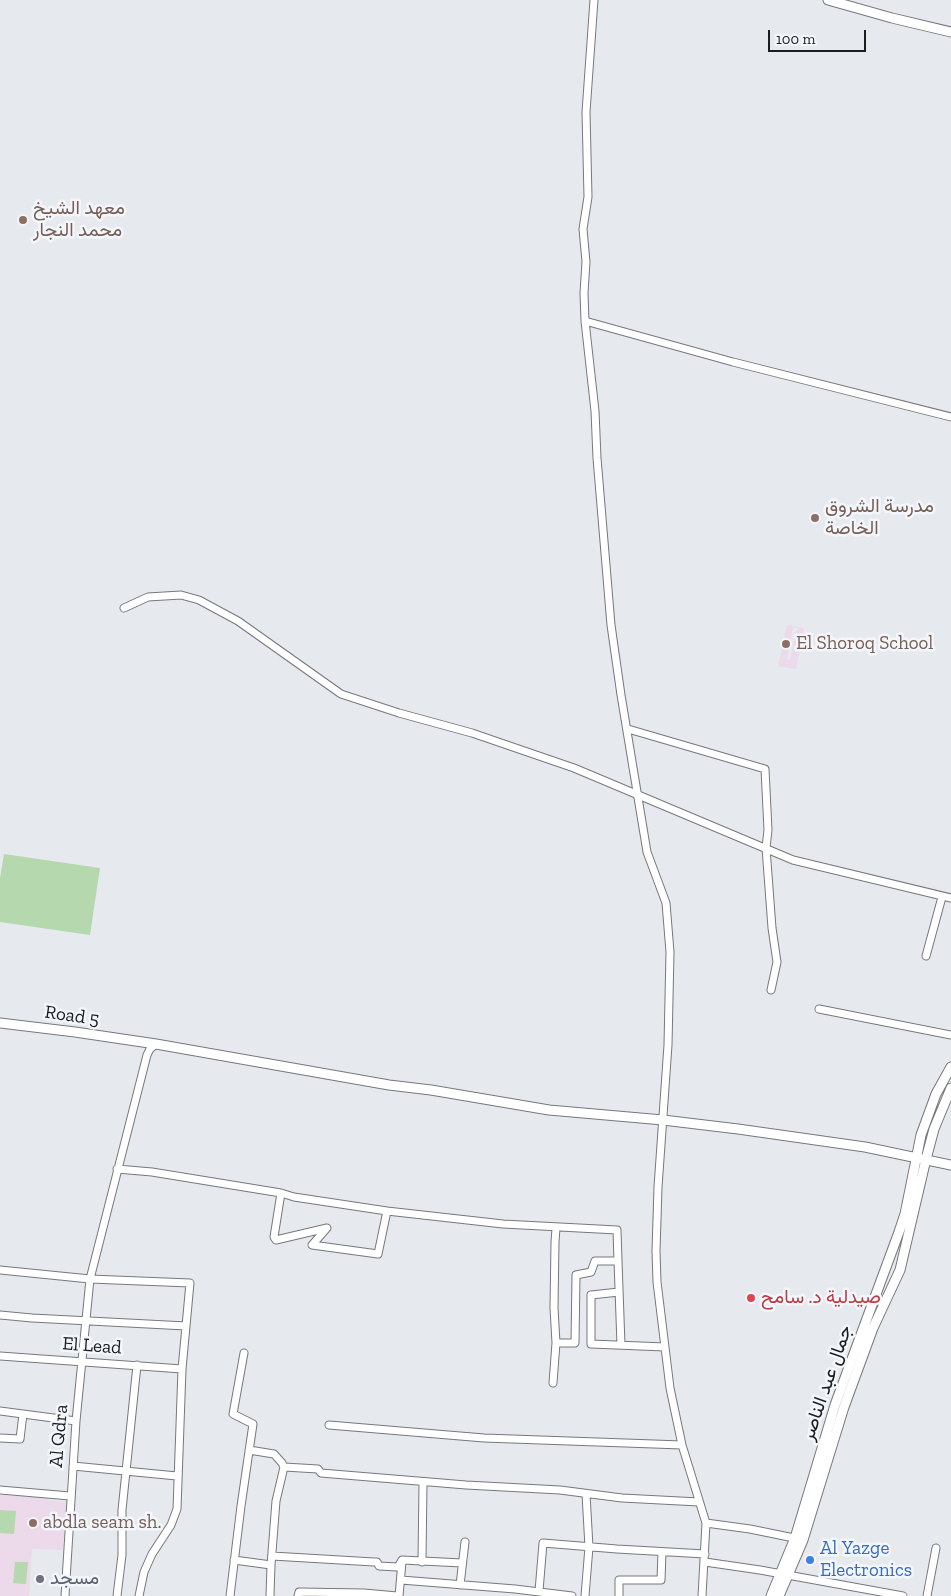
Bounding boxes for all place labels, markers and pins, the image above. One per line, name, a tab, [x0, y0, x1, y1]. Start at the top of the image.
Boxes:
place label: معهد الشيخ محمد النجار	[33, 198, 125, 242]
marker: معهد الشيخ محمد النجار	[17, 214, 29, 226]
place label: مدرسة الشروق الخاصة	[825, 496, 934, 540]
marker: مدرسة الشروق الخاصة	[809, 512, 821, 524]
place label: El Shoroq School	[796, 633, 933, 655]
marker: El Shoroq School	[780, 638, 792, 650]
place label: صيدلية د. سامح	[761, 1287, 881, 1309]
marker: صيدلية د. سامح	[745, 1292, 757, 1304]
place label: abdla seam sh.	[43, 1512, 161, 1534]
marker: abdla seam sh.	[27, 1517, 39, 1529]
place label: Al Yazge Electronics	[820, 1538, 912, 1582]
marker: Al Yazge Electronics	[804, 1554, 816, 1566]
place label: مسجد	[50, 1568, 99, 1590]
marker: مسجد	[34, 1573, 46, 1585]

